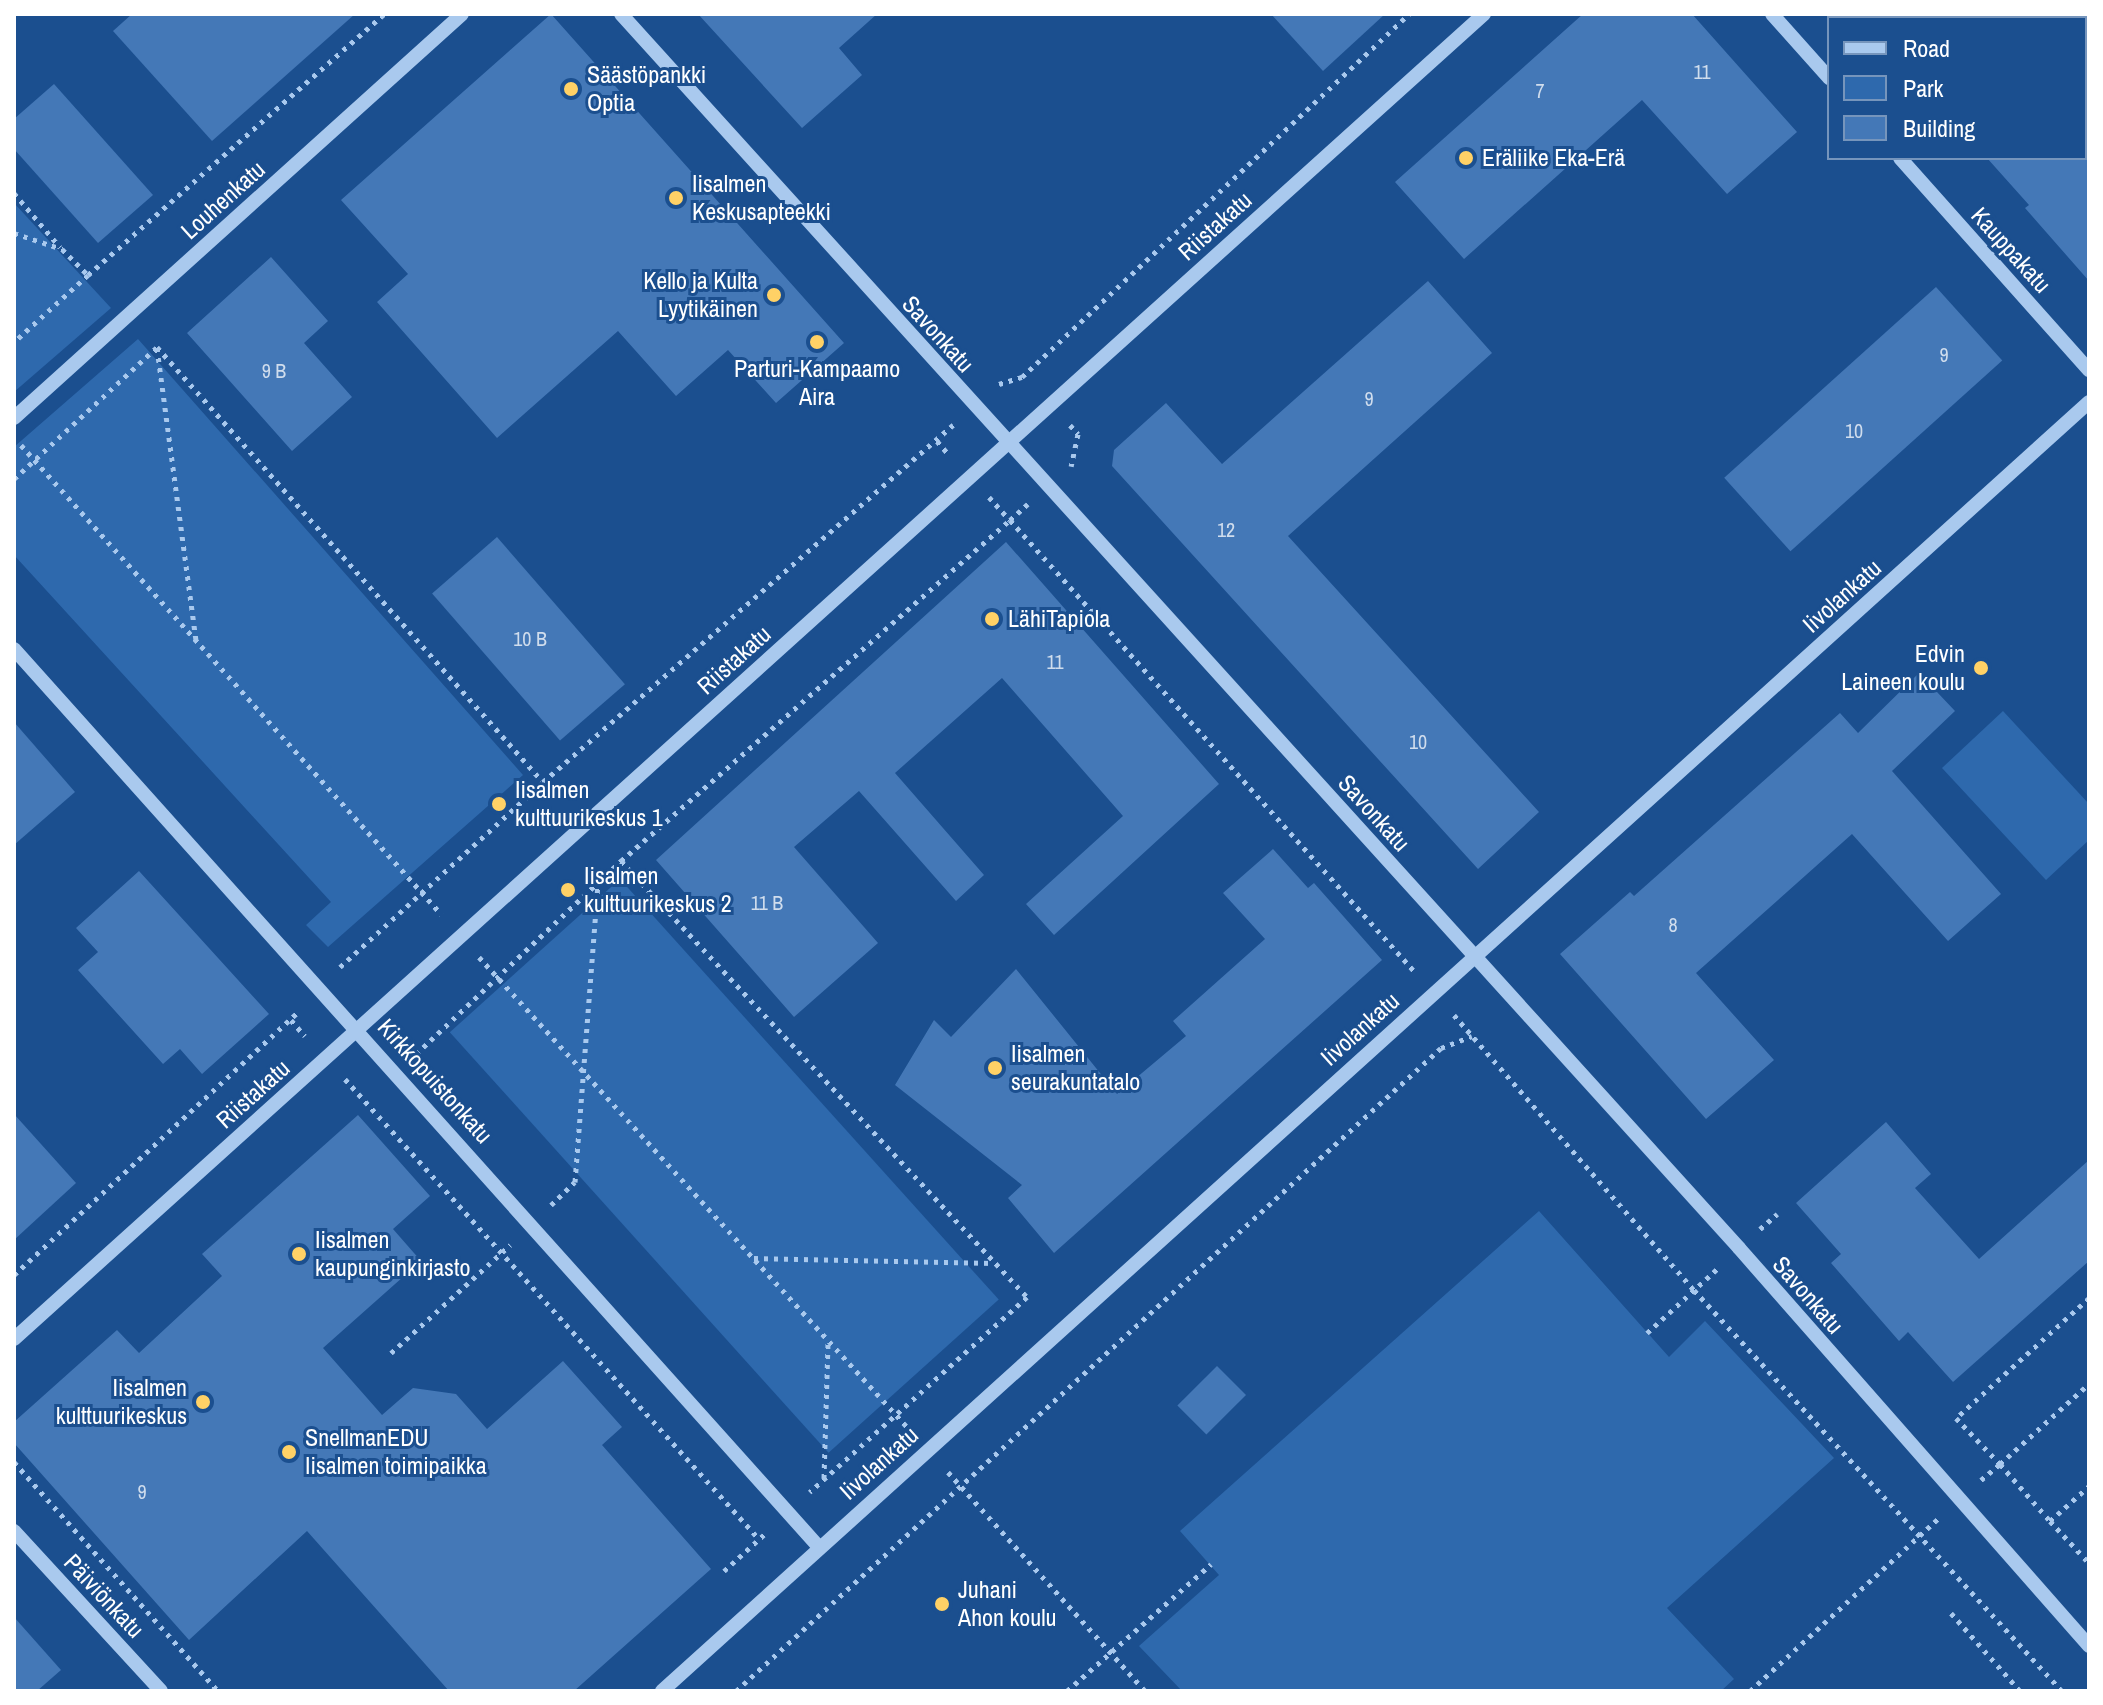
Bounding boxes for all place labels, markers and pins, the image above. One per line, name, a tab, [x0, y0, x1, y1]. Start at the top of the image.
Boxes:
place label: Säästöpankki Optia	[587, 61, 706, 117]
marker: Säästöpankki Optia	[562, 80, 580, 98]
place label: Eräliike Eka-Erä	[1482, 144, 1625, 172]
marker: Eräliike Eka-Erä	[1457, 149, 1475, 167]
place label: Iisalmen Keskusapteekki	[692, 170, 831, 226]
marker: Iisalmen Keskusapteekki	[667, 189, 685, 207]
place label: Kello ja Kulta Lyytikäinen	[643, 267, 758, 323]
marker: Kello ja Kulta Lyytikäinen	[765, 286, 783, 304]
marker: Parturi-Kampaamo Aira	[808, 333, 826, 351]
place label: Parturi-Kampaamo Aira	[734, 355, 900, 411]
place label: LähiTapiola	[1008, 605, 1110, 633]
marker: LähiTapiola	[983, 610, 1001, 628]
place label: Edvin Laineen koulu	[1841, 640, 1965, 696]
marker: Edvin Laineen koulu	[1972, 659, 1990, 677]
place label: Iisalmen kulttuurikeskus 1	[515, 776, 663, 832]
marker: Iisalmen kulttuurikeskus 1	[490, 795, 508, 813]
place label: Iisalmen kulttuurikeskus 2	[584, 862, 732, 918]
marker: Iisalmen kulttuurikeskus 2	[559, 881, 577, 899]
place label: Iisalmen seurakuntatalo	[1011, 1040, 1140, 1096]
marker: Iisalmen seurakuntatalo	[986, 1059, 1004, 1077]
place label: Iisalmen kaupunginkirjasto	[315, 1226, 470, 1282]
marker: Iisalmen kaupunginkirjasto	[290, 1245, 308, 1263]
place label: Iisalmen kulttuurikeskus	[56, 1374, 187, 1430]
marker: Iisalmen kulttuurikeskus	[194, 1393, 212, 1411]
place label: SnellmanEDU Iisalmen toimipaikka	[305, 1424, 487, 1480]
marker: SnellmanEDU Iisalmen toimipaikka	[280, 1443, 298, 1461]
place label: Juhani Ahon koulu	[958, 1576, 1056, 1632]
marker: Juhani Ahon koulu	[933, 1595, 951, 1613]

